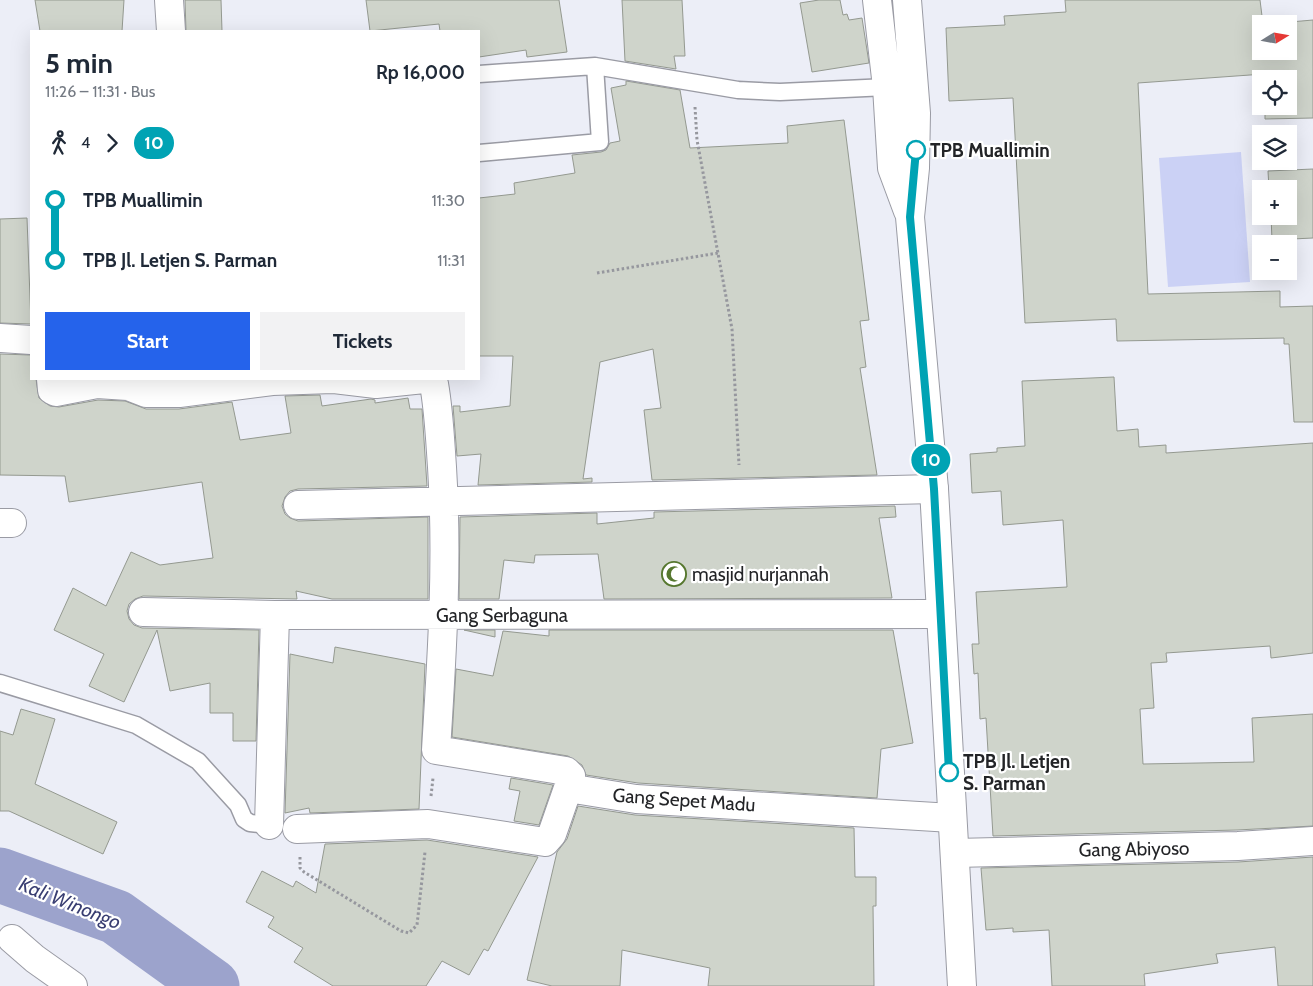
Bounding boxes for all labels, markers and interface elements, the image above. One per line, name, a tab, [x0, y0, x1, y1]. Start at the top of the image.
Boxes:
north arrow	[1252, 15, 1298, 60]
map controls	[1252, 15, 1297, 280]
text: 5 min	[45, 46, 113, 80]
text: Rp 16,000	[376, 61, 465, 84]
button: locate	[1252, 70, 1297, 115]
text: 11:26 – 11:31 · Bus	[45, 82, 155, 101]
button: layers	[1252, 125, 1297, 170]
icon: walk	[45, 129, 73, 157]
icon: forward	[98, 129, 126, 157]
text: 10	[144, 132, 164, 154]
text: 4	[81, 133, 90, 152]
place label: TPB Muallimin	[930, 139, 1050, 162]
marker: TPB Muallimin	[906, 140, 926, 160]
button: +	[1252, 180, 1297, 225]
text: TPB Muallimin	[83, 189, 203, 212]
text: 11:30	[431, 191, 465, 210]
button: −	[1252, 235, 1297, 280]
text: TPB Jl. Letjen S. Parman	[83, 249, 277, 272]
text: 11:31	[437, 251, 465, 270]
button: Start	[45, 312, 250, 370]
button: Tickets	[260, 312, 465, 370]
line badge: 10	[908, 444, 954, 476]
text: 10	[921, 449, 941, 471]
mosque icon: masjid nurjannah	[661, 561, 687, 587]
place label: masjid nurjannah	[692, 563, 829, 586]
street label: Gang Serbaguna	[436, 604, 568, 627]
place label: TPB Jl. Letjen S. Parman	[963, 750, 1070, 795]
marker: TPB Jl. Letjen S. Parman	[939, 762, 959, 782]
street label: Gang Sepet Madu	[612, 784, 756, 816]
street label: Gang Abiyoso	[1078, 837, 1190, 861]
water label: Kali Winongo	[16, 872, 124, 934]

